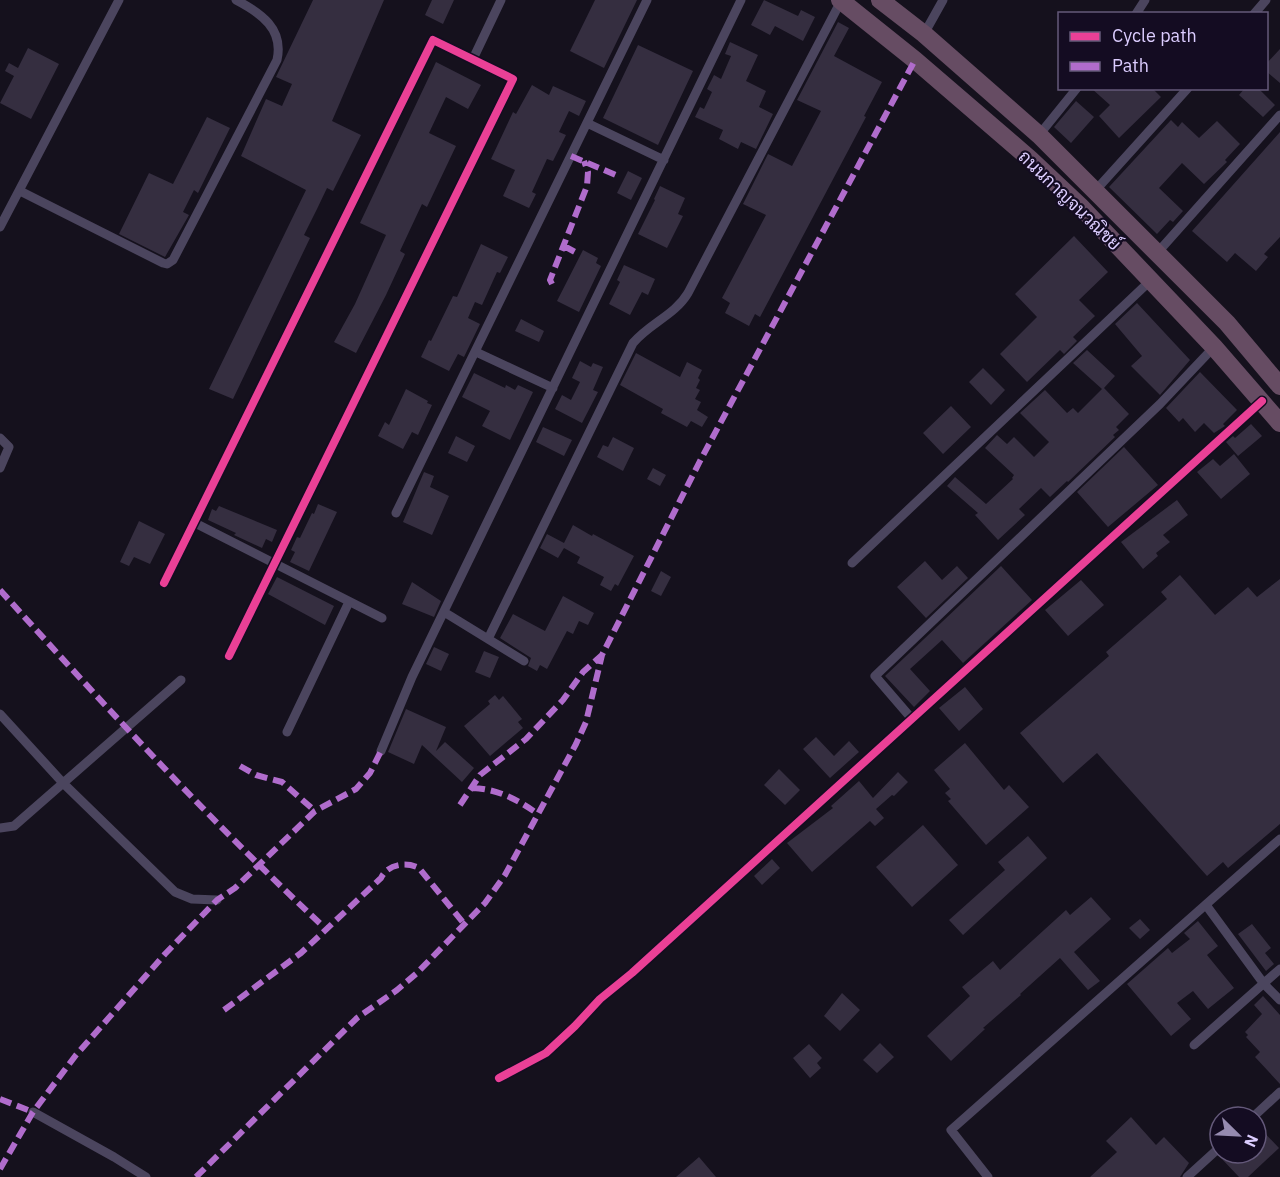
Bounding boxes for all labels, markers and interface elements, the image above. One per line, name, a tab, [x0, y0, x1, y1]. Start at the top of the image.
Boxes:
legend	[1058, 12, 1268, 90]
text: Cycle path	[1112, 24, 1197, 47]
text: Path	[1112, 54, 1149, 77]
street label: ถนนกาญจนวณิชย์	[1014, 144, 1127, 255]
north arrow	[1208, 1105, 1268, 1165]
text: N	[1240, 1132, 1263, 1150]

